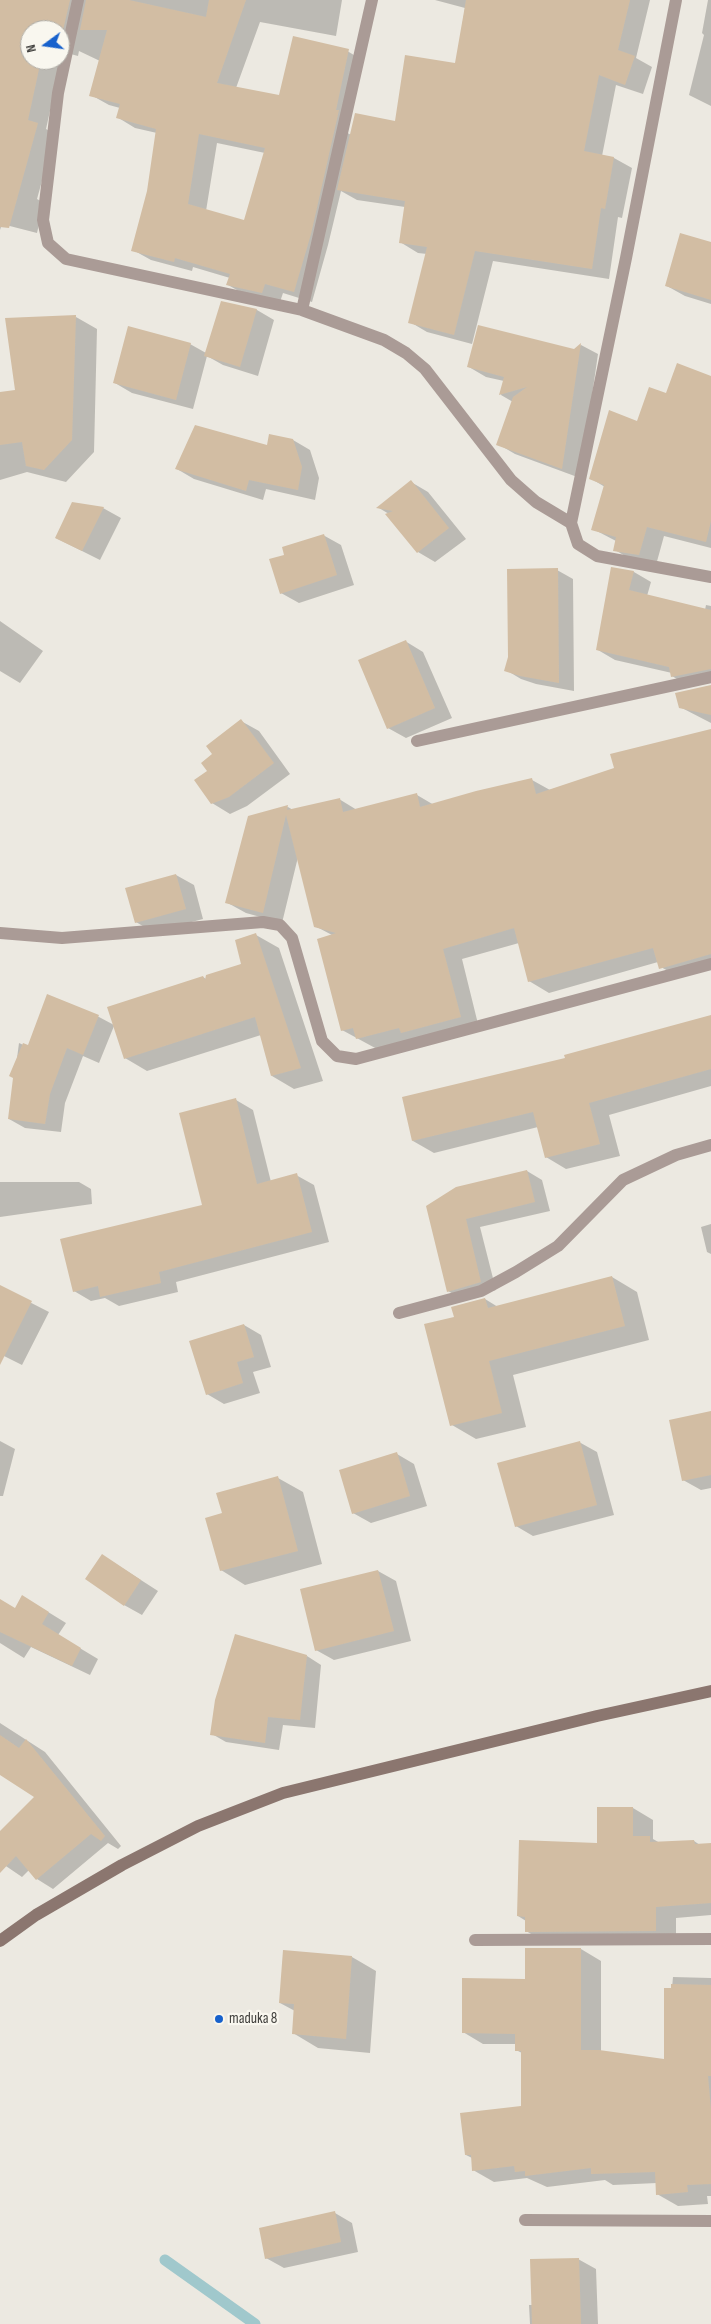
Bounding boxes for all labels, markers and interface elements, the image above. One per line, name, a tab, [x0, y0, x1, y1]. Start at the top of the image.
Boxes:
north arrow	[20, 20, 70, 70]
text: N	[22, 43, 40, 54]
place label: maduka 8	[229, 2010, 277, 2028]
marker: maduka 8	[213, 2013, 225, 2025]

